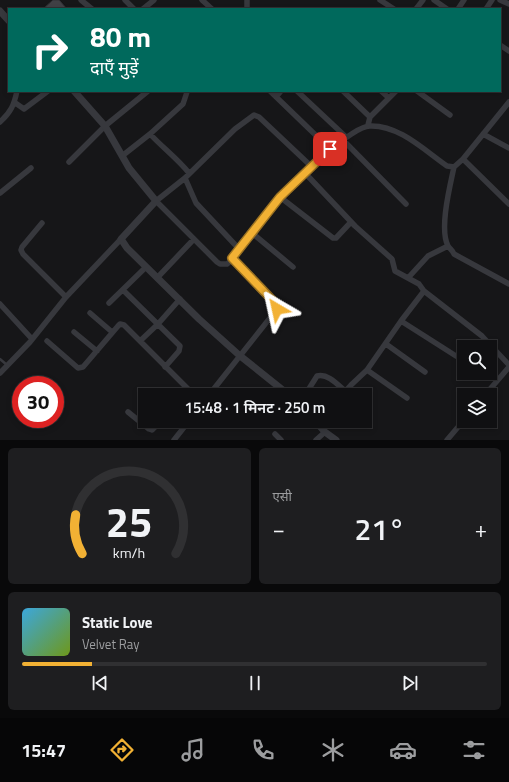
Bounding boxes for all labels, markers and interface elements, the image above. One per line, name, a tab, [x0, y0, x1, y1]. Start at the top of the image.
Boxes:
text: 80 m	[90, 15, 151, 58]
icon: right	[24, 24, 76, 76]
text: दाएँ मुड़ें	[90, 54, 139, 81]
pin	[313, 132, 347, 166]
icon: arrive	[319, 138, 341, 160]
position arrow	[256, 288, 298, 330]
map controls	[457, 340, 497, 428]
button: search	[457, 340, 497, 380]
speed limit sign: 30	[12, 376, 64, 428]
button: layers	[457, 388, 497, 428]
text: 15:48 · 1 मिनट · 250 m	[185, 396, 325, 419]
text: एसी	[273, 486, 292, 506]
text: 25	[106, 490, 153, 553]
text: 21°	[355, 506, 405, 552]
text: −	[273, 512, 285, 546]
text: +	[475, 512, 487, 546]
text: km/h	[113, 542, 145, 564]
text: Static Love	[82, 611, 153, 634]
text: Velvet Ray	[82, 634, 140, 654]
icon: previous	[89, 672, 111, 694]
icon: pause	[244, 672, 266, 694]
icon: next	[399, 672, 421, 694]
icon: directions	[108, 736, 136, 764]
icon: music	[179, 736, 207, 764]
icon: phone	[249, 736, 277, 764]
icon: climate	[319, 736, 347, 764]
icon: car	[389, 736, 417, 764]
icon: filters	[460, 736, 488, 764]
text: 15:47	[21, 737, 66, 764]

